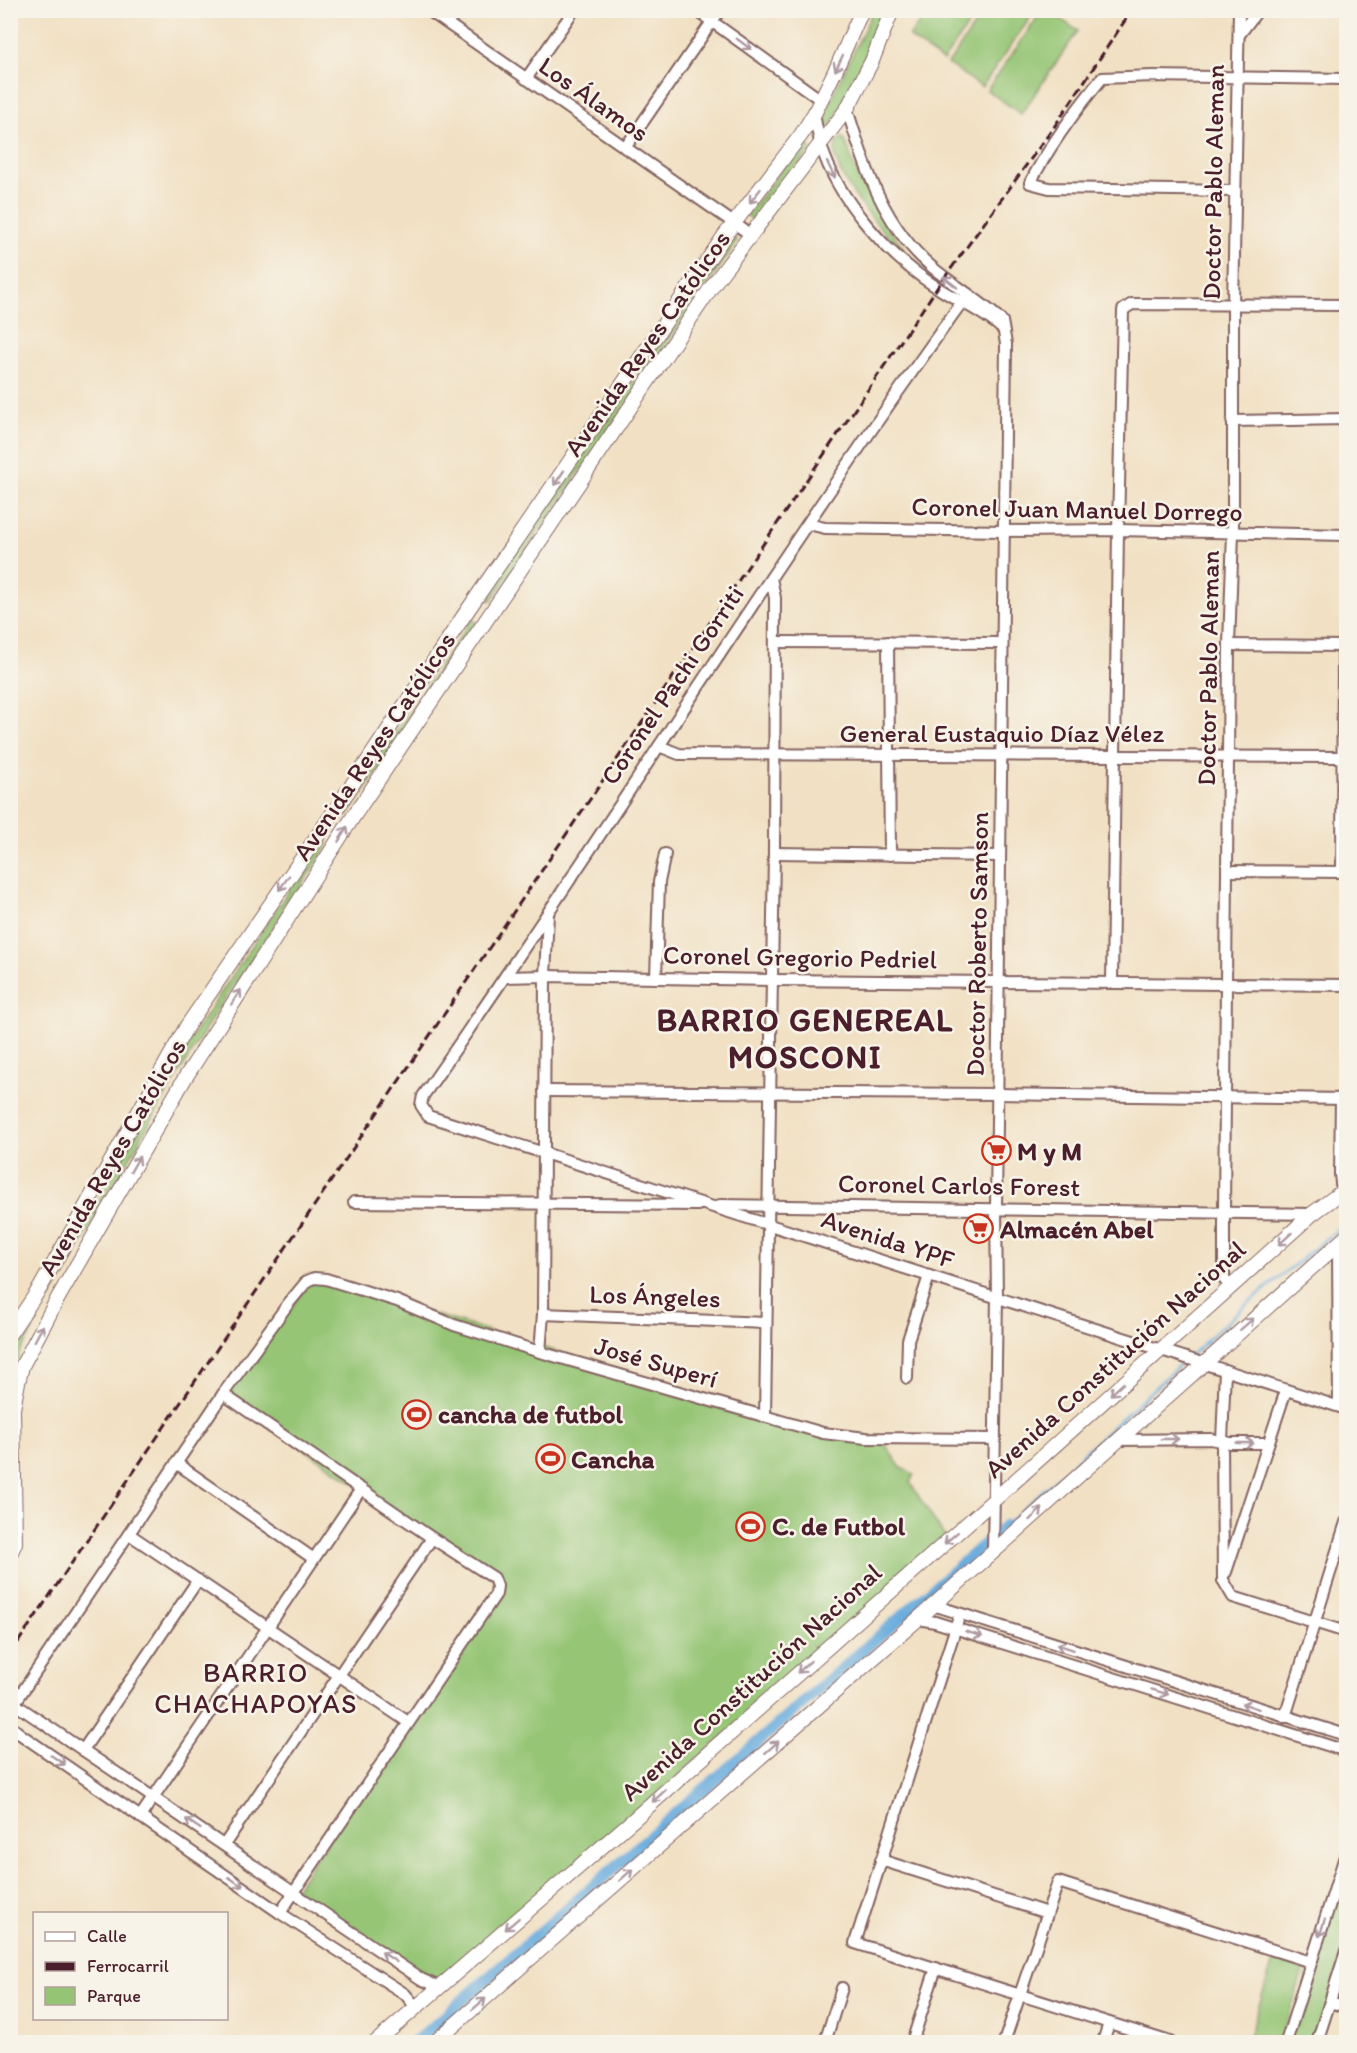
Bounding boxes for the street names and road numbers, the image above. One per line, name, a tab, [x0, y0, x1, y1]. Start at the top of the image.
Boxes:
street label: Los Álamos	[533, 49, 655, 149]
street label: Doctor Pablo Aleman	[1195, 64, 1231, 300]
street label: Avenida Reyes Católicos	[557, 224, 737, 462]
street label: Coronel Juan Manuel Dorrego	[911, 490, 1243, 528]
street label: Doctor Pablo Aleman	[1190, 550, 1226, 786]
street label: Coronel Pachi Gorriti	[593, 579, 751, 791]
street label: Avenida Reyes Católicos	[286, 626, 462, 866]
street label: General Eustaquio Díaz Vélez	[840, 717, 1164, 749]
street label: Doctor Roberto Samson	[959, 811, 995, 1077]
street label: Coronel Gregorio Pedriel	[663, 939, 937, 975]
street label: Avenida Reyes Católicos	[31, 1033, 193, 1281]
street label: Coronel Carlos Forest	[837, 1167, 1081, 1203]
street label: Avenida YPF	[818, 1203, 959, 1276]
street label: Avenida Constitución Nacional	[978, 1233, 1252, 1485]
street label: Los Ángeles	[589, 1278, 721, 1314]
street label: José Superí	[591, 1329, 722, 1395]
street label: Avenida Constitución Nacional	[614, 1556, 888, 1808]

